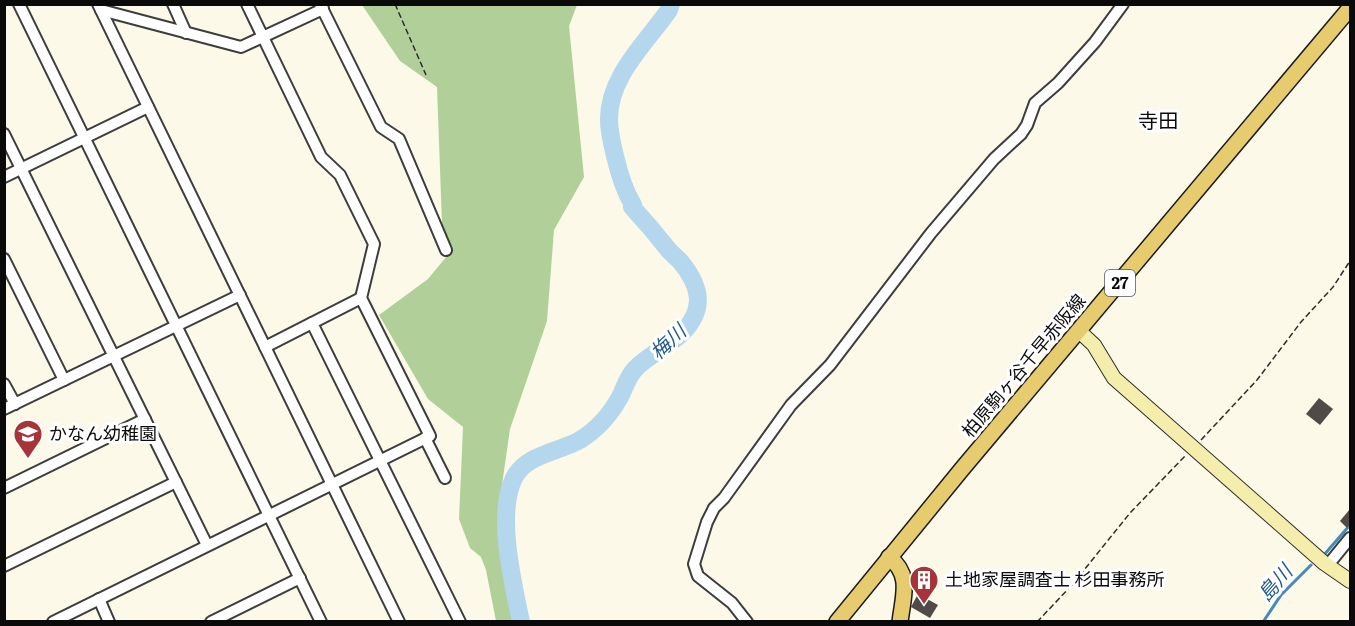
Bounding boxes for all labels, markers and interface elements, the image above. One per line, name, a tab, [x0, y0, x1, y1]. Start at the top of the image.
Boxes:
district label: 寺田	[1138, 104, 1178, 134]
road number: 27	[1105, 270, 1135, 296]
street label: 柏原駒ヶ谷千早赤阪線	[955, 287, 1091, 443]
water label: 梅川	[642, 315, 693, 365]
school or university icon: かなん幼稚園	[12, 418, 44, 460]
place label: かなん幼稚園	[49, 419, 157, 446]
water label: 島川	[1249, 555, 1299, 607]
building icon: 土地家屋調査士 杉田事務所	[908, 564, 940, 606]
place label: 土地家屋調査士 杉田事務所	[945, 565, 1165, 592]

